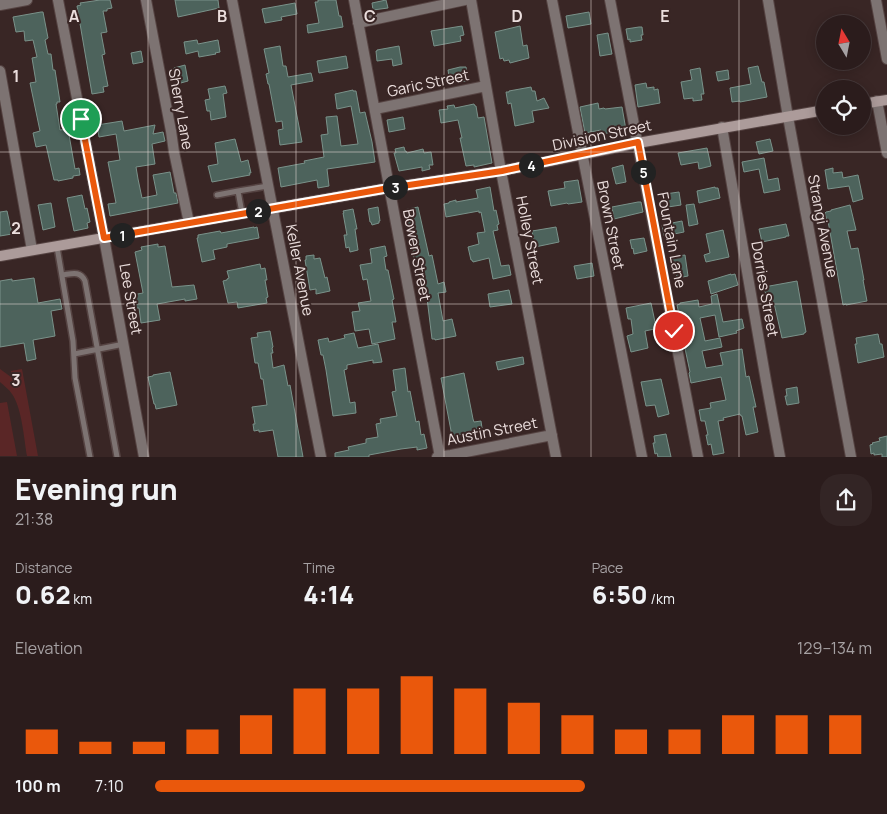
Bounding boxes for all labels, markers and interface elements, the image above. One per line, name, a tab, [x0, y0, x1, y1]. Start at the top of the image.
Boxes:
text: A	[69, 5, 80, 27]
text: B	[217, 5, 227, 27]
text: C	[364, 5, 376, 27]
text: D	[511, 5, 523, 27]
text: E	[660, 5, 670, 27]
north arrow	[816, 15, 871, 70]
map controls	[816, 15, 871, 135]
street label: Garic Street	[385, 64, 471, 102]
text: 1	[12, 65, 20, 87]
street label: Sherry Lane	[164, 67, 199, 152]
button: locate	[816, 80, 871, 135]
pin	[60, 98, 102, 140]
icon: arrive	[67, 105, 95, 133]
street label: Division Street	[550, 114, 654, 156]
pin: 4	[518, 152, 544, 178]
text: 4	[527, 156, 536, 175]
pin: 5	[630, 160, 656, 184]
text: 5	[639, 163, 648, 182]
street label: Strangi Avenue	[803, 173, 843, 279]
pin: 3	[382, 174, 408, 200]
text: 3	[391, 178, 400, 197]
street label: Brown Street	[592, 179, 630, 271]
street label: Fountain Lane	[652, 190, 692, 290]
street label: Holley Street	[511, 194, 549, 286]
pin: 2	[246, 198, 270, 224]
text: 2	[254, 202, 263, 221]
street label: Bowen Street	[398, 207, 436, 303]
text: 2	[11, 217, 21, 239]
pin: 1	[110, 222, 134, 248]
street label: Keller Avenue	[281, 223, 319, 318]
text: 1	[119, 226, 126, 245]
street label: Dorries Street	[746, 239, 784, 339]
street label: Lee Street	[114, 262, 148, 336]
pin	[653, 310, 695, 352]
icon: check	[660, 317, 688, 345]
text: 3	[11, 369, 21, 391]
street label: Austin Street	[445, 412, 539, 450]
text: Evening run	[15, 470, 178, 508]
button: share	[820, 474, 872, 526]
text: 21:38	[15, 508, 53, 530]
text: Distance	[15, 558, 72, 577]
text: Time	[303, 558, 335, 577]
text: Pace	[592, 558, 623, 577]
text: 0.62	[15, 577, 71, 612]
text: 4:14	[303, 577, 354, 612]
text: 6:50	[592, 577, 648, 612]
text: km	[71, 589, 92, 608]
text: /km	[648, 589, 675, 608]
text: Elevation	[15, 637, 83, 659]
text: 129–134 m	[797, 637, 872, 659]
text: 100 m	[15, 775, 61, 797]
text: 7:10	[95, 775, 124, 797]

